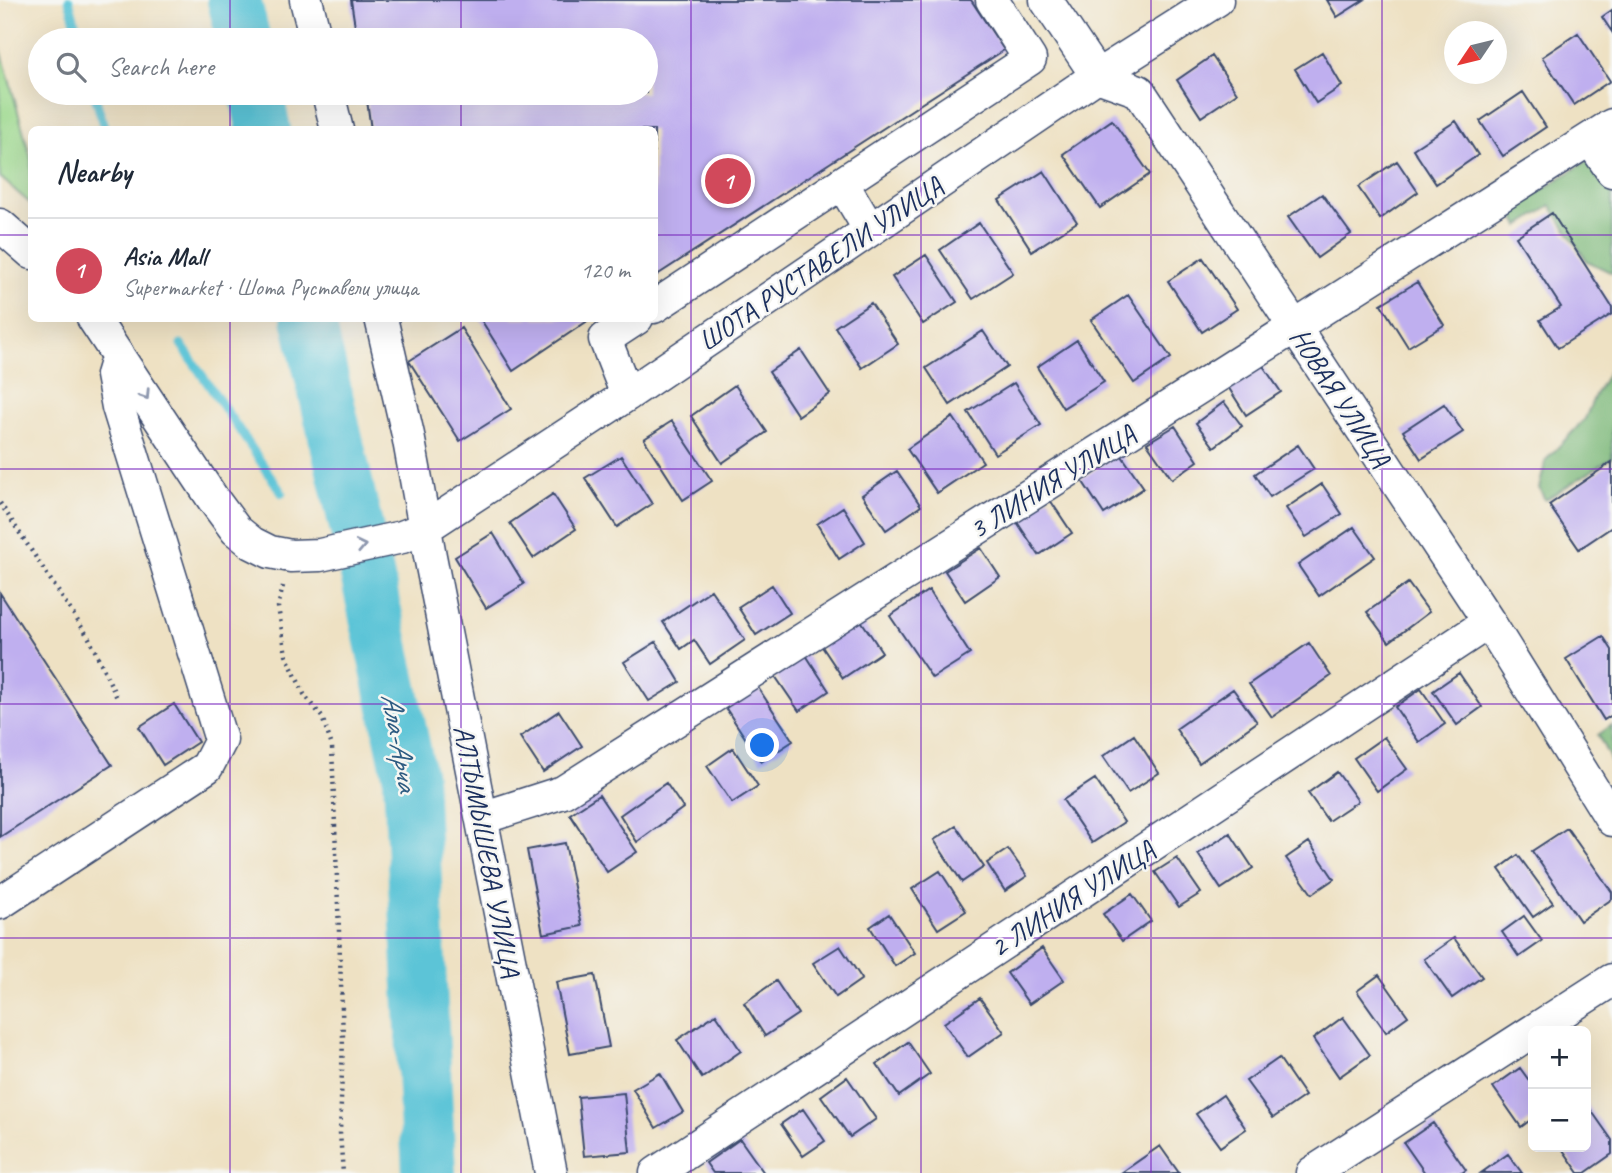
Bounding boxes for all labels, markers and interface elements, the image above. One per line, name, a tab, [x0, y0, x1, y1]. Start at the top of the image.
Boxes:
north arrow	[1444, 21, 1507, 84]
search box	[28, 28, 658, 105]
icon: search	[52, 48, 90, 86]
text: Search here	[108, 50, 214, 83]
text: Nearby	[56, 153, 132, 191]
pin: 1	[705, 155, 751, 207]
street label: ШОТА РУСТАВЕЛИ УЛИЦА	[691, 168, 950, 358]
text: Asia Mall	[123, 240, 206, 273]
text: 1	[74, 256, 84, 285]
text: 120 m	[581, 256, 630, 285]
text: Supermarket · Шота Руставели улица	[123, 273, 418, 302]
street label: НОВАЯ УЛИЦА	[1283, 321, 1399, 474]
one-way arrow	[137, 388, 150, 401]
street label: 3 ЛИНИЯ УЛИЦА	[963, 416, 1143, 546]
one-way arrow	[355, 539, 367, 554]
water label: Ала-Арча	[373, 690, 428, 797]
street label: АЛТЫМЫШЕВА УЛИЦА	[446, 722, 529, 981]
your location	[745, 728, 779, 762]
street label: 2 ЛИНИЯ УЛИЦА	[983, 832, 1162, 965]
map controls	[1528, 1026, 1591, 1152]
button: +	[1528, 1026, 1591, 1089]
button: −	[1528, 1089, 1591, 1152]

